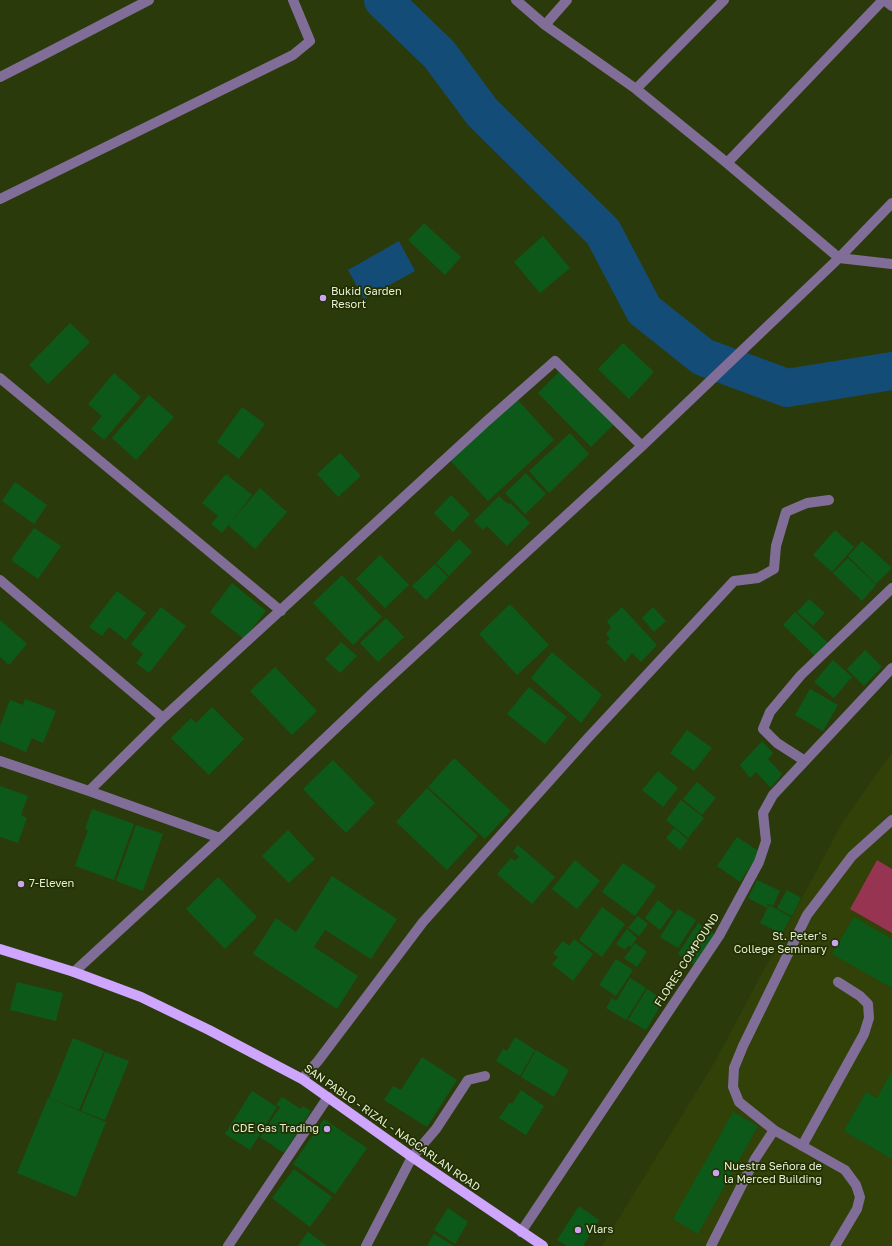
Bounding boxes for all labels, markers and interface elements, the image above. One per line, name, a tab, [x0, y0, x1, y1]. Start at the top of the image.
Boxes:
place label: Bukid Garden Resort	[331, 285, 402, 311]
marker: Bukid Garden Resort	[318, 293, 328, 303]
place label: 7-Eleven	[29, 877, 74, 891]
marker: 7-Eleven	[16, 879, 26, 889]
street label: FLORES COMPOUND	[652, 911, 722, 1009]
place label: St. Peter's College Seminary	[734, 930, 827, 956]
marker: St. Peter's College Seminary	[830, 938, 840, 948]
street label: SAN PABLO - RIZAL - NAGCARLAN ROAD	[301, 1062, 483, 1194]
place label: CDE Gas Trading	[232, 1122, 319, 1136]
marker: CDE Gas Trading	[322, 1124, 332, 1134]
place label: Nuestra Señora de la Merced Building	[724, 1160, 822, 1186]
marker: Nuestra Señora de la Merced Building	[711, 1168, 721, 1178]
place label: Vlars	[586, 1223, 613, 1237]
marker: Vlars	[573, 1225, 583, 1235]

